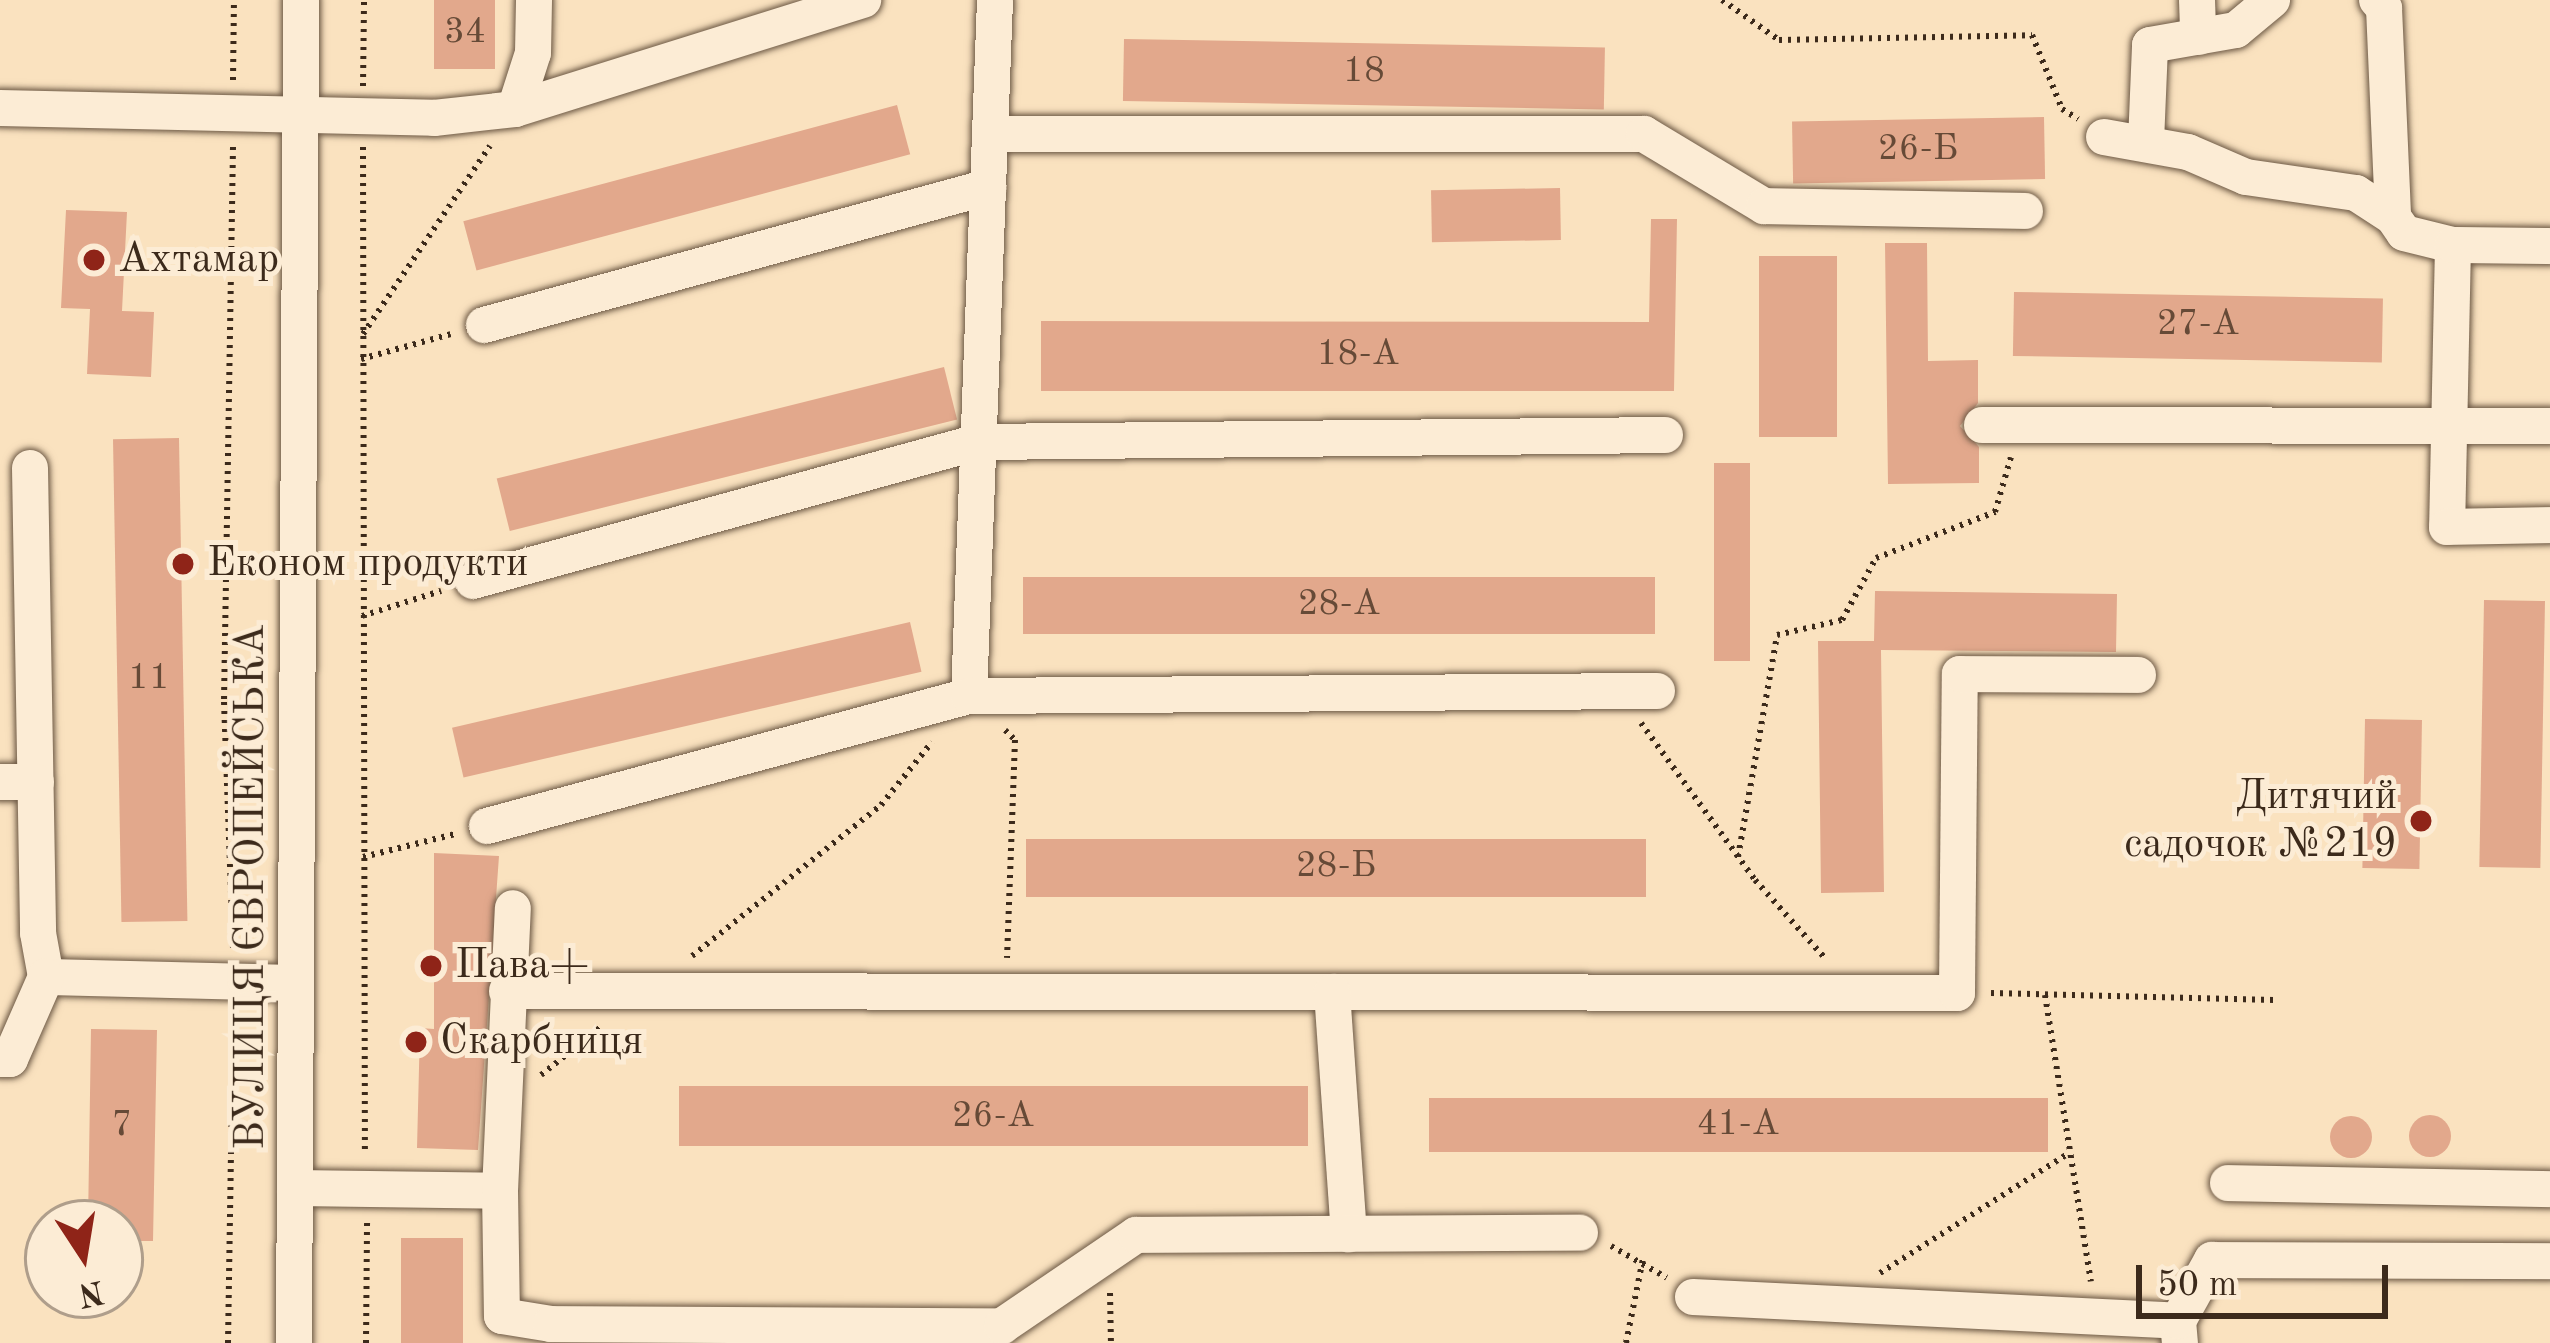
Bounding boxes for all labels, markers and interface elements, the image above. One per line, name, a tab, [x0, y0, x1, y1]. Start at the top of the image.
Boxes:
house number: 34	[444, 12, 486, 56]
house number: 18	[1343, 51, 1385, 95]
house number: 26-Б	[1878, 129, 1958, 173]
place label: Ахтамар	[118, 235, 279, 285]
marker: Ахтамар	[81, 247, 107, 273]
house number: 27-А	[2157, 304, 2239, 348]
house number: 18-А	[1317, 334, 1399, 378]
place label: Економ продукти	[207, 539, 528, 589]
marker: Економ продукти	[170, 551, 196, 577]
house number: 28-А	[1298, 584, 1380, 628]
street label: ВУЛИЦЯ ЄВРОПЕЙСЬКА	[227, 624, 277, 1150]
house number: 11	[128, 658, 170, 702]
place label: Дитячий садочок №219	[2124, 772, 2397, 870]
marker: Дитячий садочок №219	[2408, 808, 2434, 834]
house number: 28-Б	[1296, 846, 1376, 890]
place label: Пава+	[455, 941, 589, 991]
marker: Пава+	[418, 953, 444, 979]
place label: Скарбниця	[440, 1017, 643, 1067]
marker: Скарбниця	[403, 1029, 429, 1055]
house number: 26-А	[952, 1096, 1034, 1140]
house number: 41-А	[1697, 1104, 1779, 1148]
house number: 7	[112, 1105, 132, 1149]
north arrow	[24, 1199, 144, 1319]
scale bar	[2142, 1241, 2394, 1315]
text: 50 m	[2157, 1268, 2237, 1304]
text: N	[75, 1273, 107, 1311]

